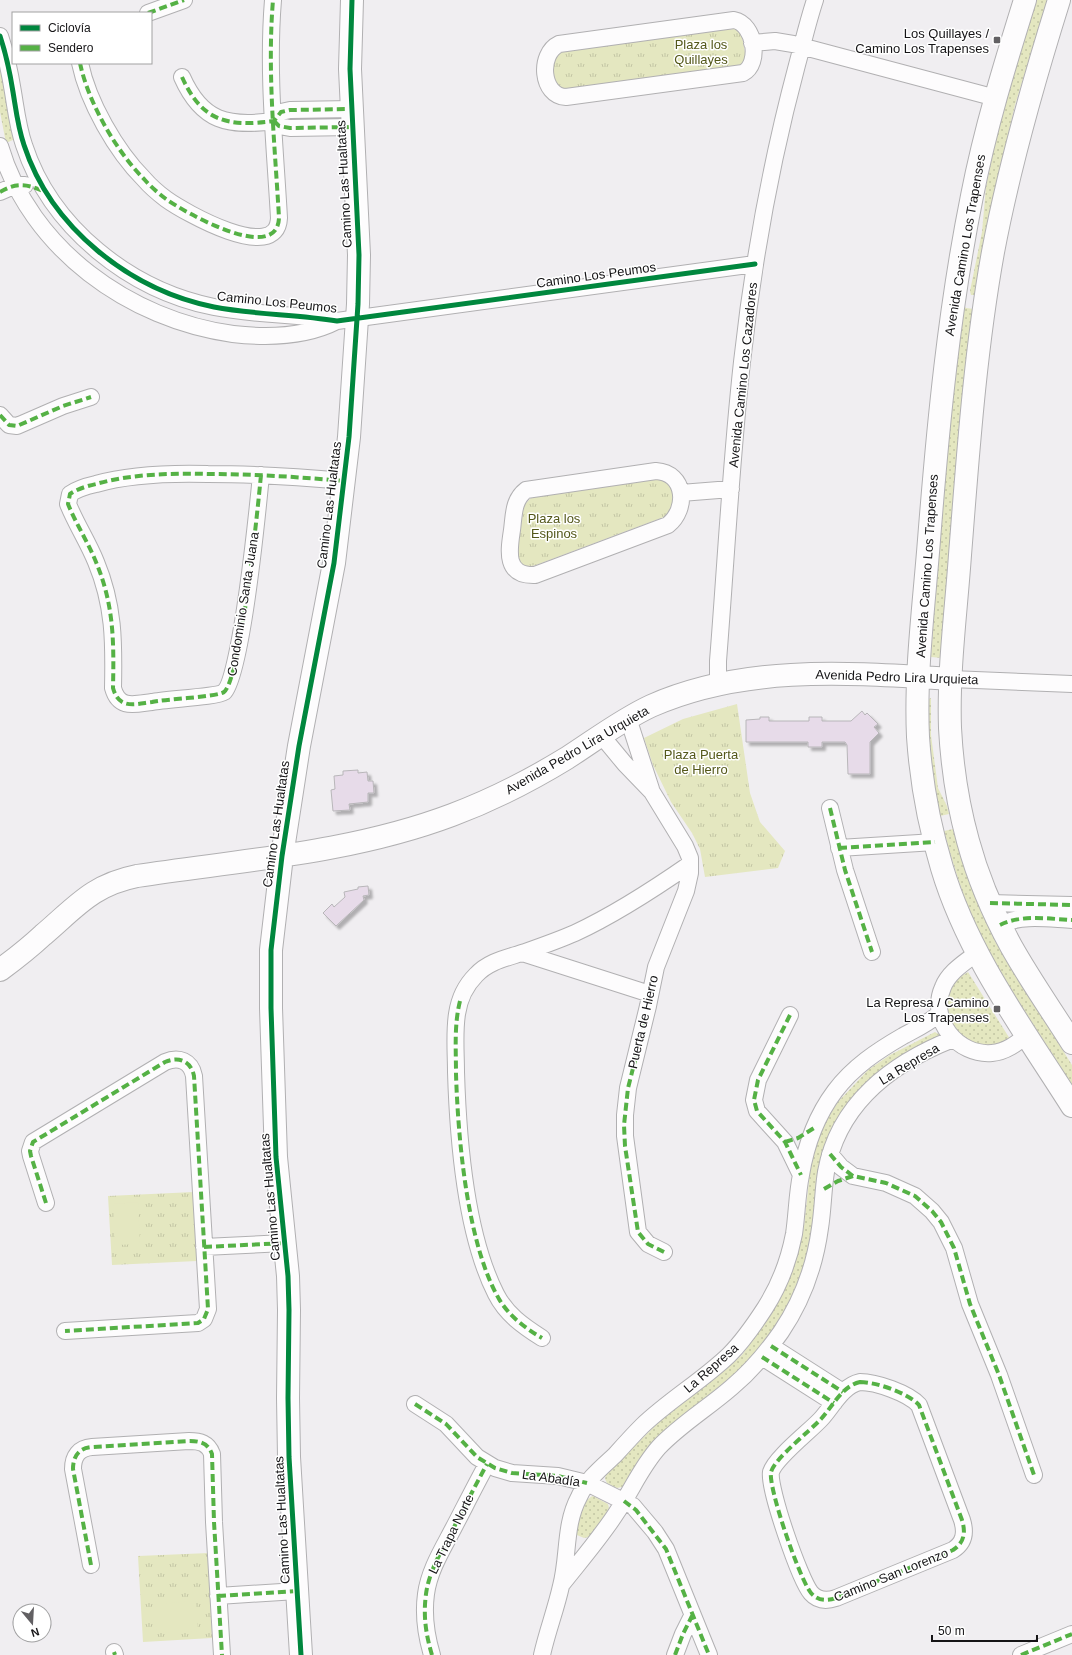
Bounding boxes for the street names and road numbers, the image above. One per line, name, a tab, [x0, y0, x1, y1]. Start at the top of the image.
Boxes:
street label: Camino Las Hualtatas	[333, 119, 355, 248]
street label: Avenida Camino Los Trapenses	[942, 153, 988, 337]
street label: Camino Los Peumos	[535, 259, 657, 291]
street label: Avenida Camino Los Cazadores	[726, 281, 760, 468]
street label: Camino Los Peumos	[216, 288, 338, 316]
street label: Camino Las Hualtatas	[314, 440, 344, 569]
street label: Avenida Camino Los Trapenses	[913, 473, 941, 658]
street label: Condominio Santa Juana	[224, 530, 262, 677]
street label: Avenida Pedro Lira Urquieta	[815, 667, 980, 687]
street label: Avenida Pedro Lira Urquieta	[503, 702, 652, 797]
street label: Camino Las Hualtatas	[260, 759, 292, 888]
street label: Puerta de Hierro	[625, 974, 661, 1070]
street label: La Represa	[876, 1040, 942, 1088]
street label: Camino Las Hualtatas	[257, 1132, 283, 1261]
street label: La Represa	[681, 1340, 742, 1396]
street label: Camino Las Hualtatas	[271, 1455, 293, 1584]
street label: La Abadía	[521, 1466, 582, 1490]
street label: La Trapa Norte	[425, 1492, 477, 1576]
street label: Camino San Lorenzo	[832, 1545, 950, 1605]

